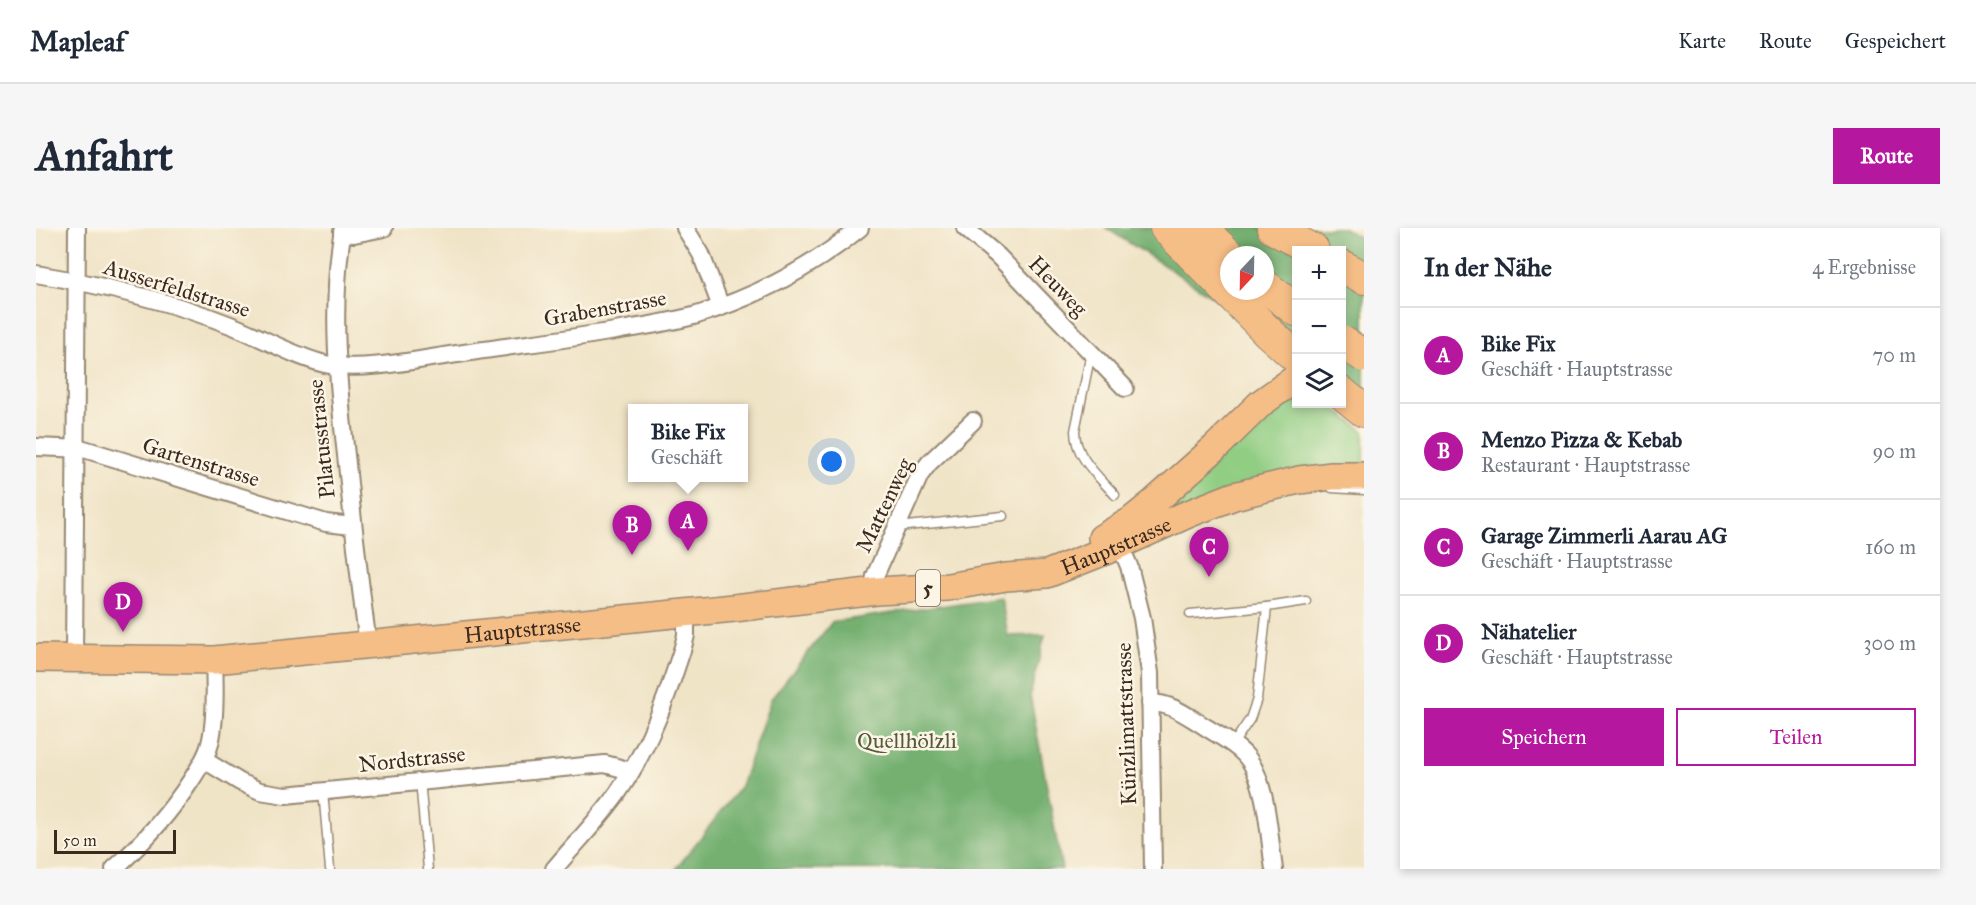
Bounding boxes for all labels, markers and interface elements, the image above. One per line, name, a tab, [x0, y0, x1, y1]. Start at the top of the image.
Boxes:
text: Mapleaf	[30, 24, 125, 59]
text: Karte	[1678, 28, 1726, 54]
text: Route	[1759, 28, 1812, 54]
text: Gespeichert	[1845, 28, 1946, 54]
button: Route	[1833, 128, 1940, 184]
text: Anfahrt	[36, 130, 173, 182]
north arrow	[1220, 246, 1274, 300]
map controls	[1292, 246, 1346, 408]
button: +	[1292, 246, 1346, 300]
street label: Heuweg	[1023, 250, 1094, 322]
text: In der Nähe	[1424, 251, 1552, 283]
street label: Ausserfeldstrasse	[100, 253, 253, 323]
text: 4 Ergebnisse	[1812, 255, 1916, 279]
street label: Grabenstrasse	[542, 284, 668, 332]
button: −	[1292, 300, 1346, 354]
text: Bike Fix	[1481, 330, 1556, 357]
text: A	[1437, 343, 1450, 367]
text: 70 m	[1873, 343, 1916, 367]
button: layers	[1292, 354, 1346, 408]
text: Geschäft · Hauptstrasse	[1481, 357, 1673, 381]
street label: Pilatusstrasse	[301, 378, 341, 500]
popup	[628, 404, 748, 482]
text: Bike Fix	[651, 418, 725, 445]
text: Menzo Pizza & Kebab	[1481, 426, 1682, 453]
street label: Gartenstrasse	[139, 431, 263, 493]
text: B	[1437, 439, 1450, 463]
text: 90 m	[1873, 439, 1916, 463]
text: Geschäft	[651, 445, 723, 469]
your location	[817, 447, 846, 476]
street label: Mattenweg	[850, 453, 919, 557]
text: Restaurant · Hauptstrasse	[1481, 453, 1690, 477]
pin: A	[668, 502, 708, 551]
pin: B	[612, 506, 652, 555]
street label: Hauptstrasse	[1056, 510, 1175, 581]
text: Garage Zimmerli Aarau AG	[1481, 522, 1727, 549]
pin: C	[1190, 528, 1228, 577]
text: C	[1437, 535, 1450, 559]
text: 160 m	[1865, 535, 1916, 559]
text: Geschäft · Hauptstrasse	[1481, 549, 1673, 573]
road number: 5	[916, 570, 940, 606]
pin: D	[104, 582, 142, 632]
street label: Hauptstrasse	[463, 610, 582, 648]
text: Nähatelier	[1481, 618, 1576, 645]
text: D	[1436, 631, 1451, 655]
text: 300 m	[1864, 631, 1916, 655]
street label: Künzlimattstrasse	[1110, 642, 1142, 806]
text: Geschäft · Hauptstrasse	[1481, 645, 1673, 669]
button: Speichern	[1424, 708, 1664, 766]
button: Teilen	[1676, 708, 1916, 766]
park label: Quellhölzli	[857, 727, 957, 754]
street label: Nordstrasse	[357, 740, 467, 778]
scale bar	[54, 827, 176, 854]
text: 50 m	[63, 831, 97, 850]

